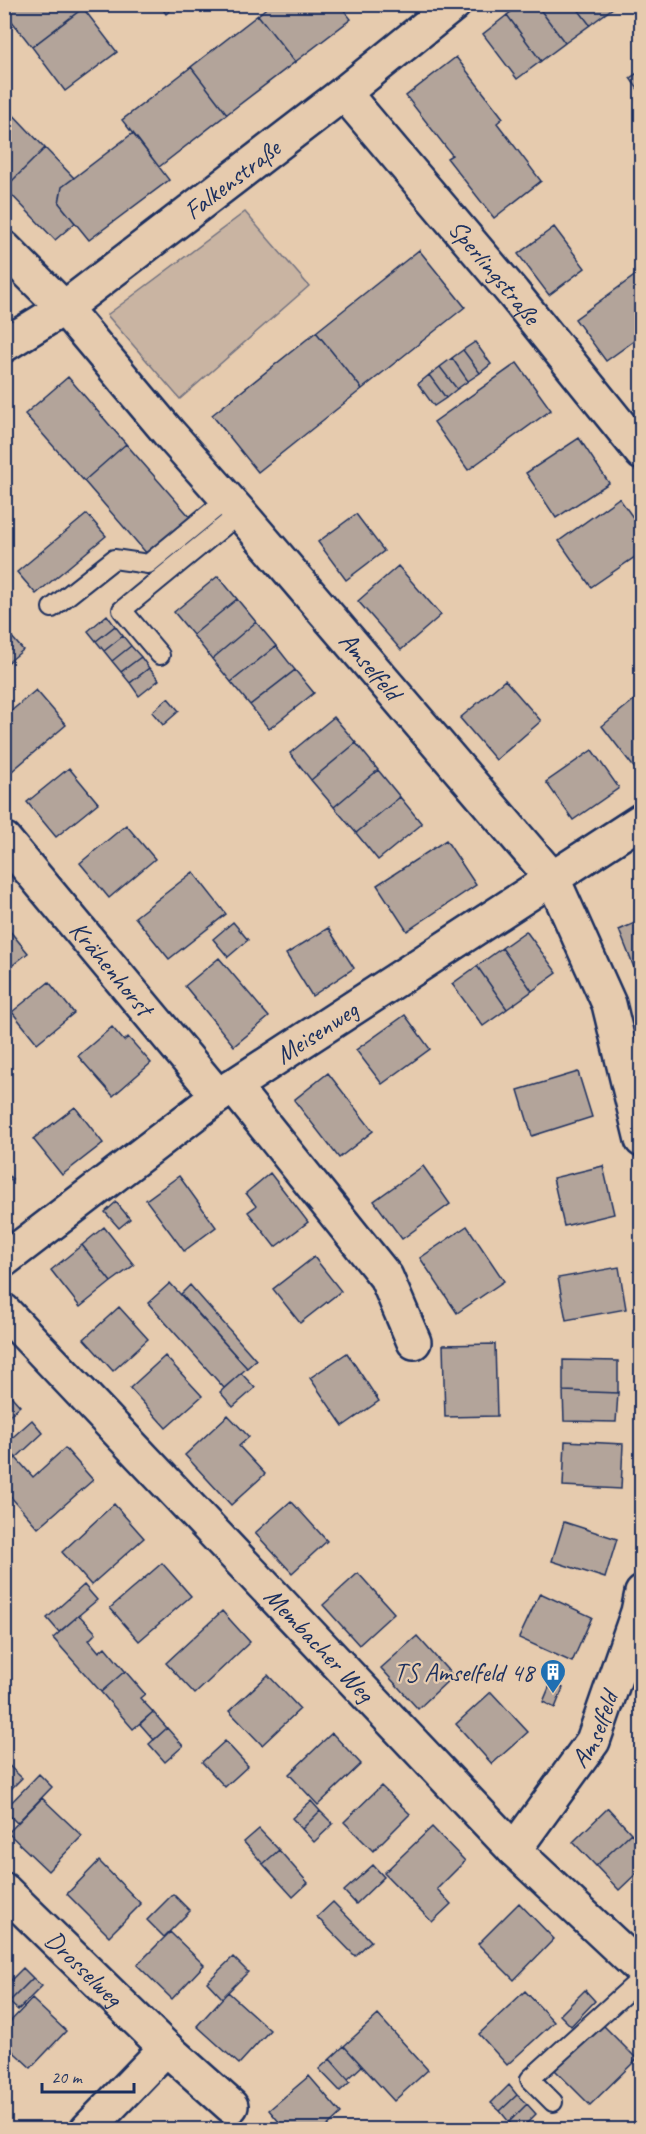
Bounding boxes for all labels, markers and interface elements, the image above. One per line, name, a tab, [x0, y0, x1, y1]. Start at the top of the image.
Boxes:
street label: Falkenstraße	[177, 131, 289, 227]
street label: Sperlingstraße	[441, 213, 549, 333]
street label: Amselfeld	[332, 625, 411, 710]
street label: Krähenhorst	[62, 914, 162, 1025]
street label: Meisenweg	[269, 992, 366, 1071]
street label: Membacher Weg	[257, 1580, 383, 1710]
place label: TS Amselfeld 48	[394, 1656, 536, 1689]
building icon: TS Amselfeld 48	[538, 1657, 568, 1695]
street label: Amselfeld	[563, 1684, 627, 1774]
street label: Drosselweg	[38, 1923, 131, 2015]
scale bar	[42, 2056, 134, 2094]
text: 20 m	[51, 2066, 84, 2088]

